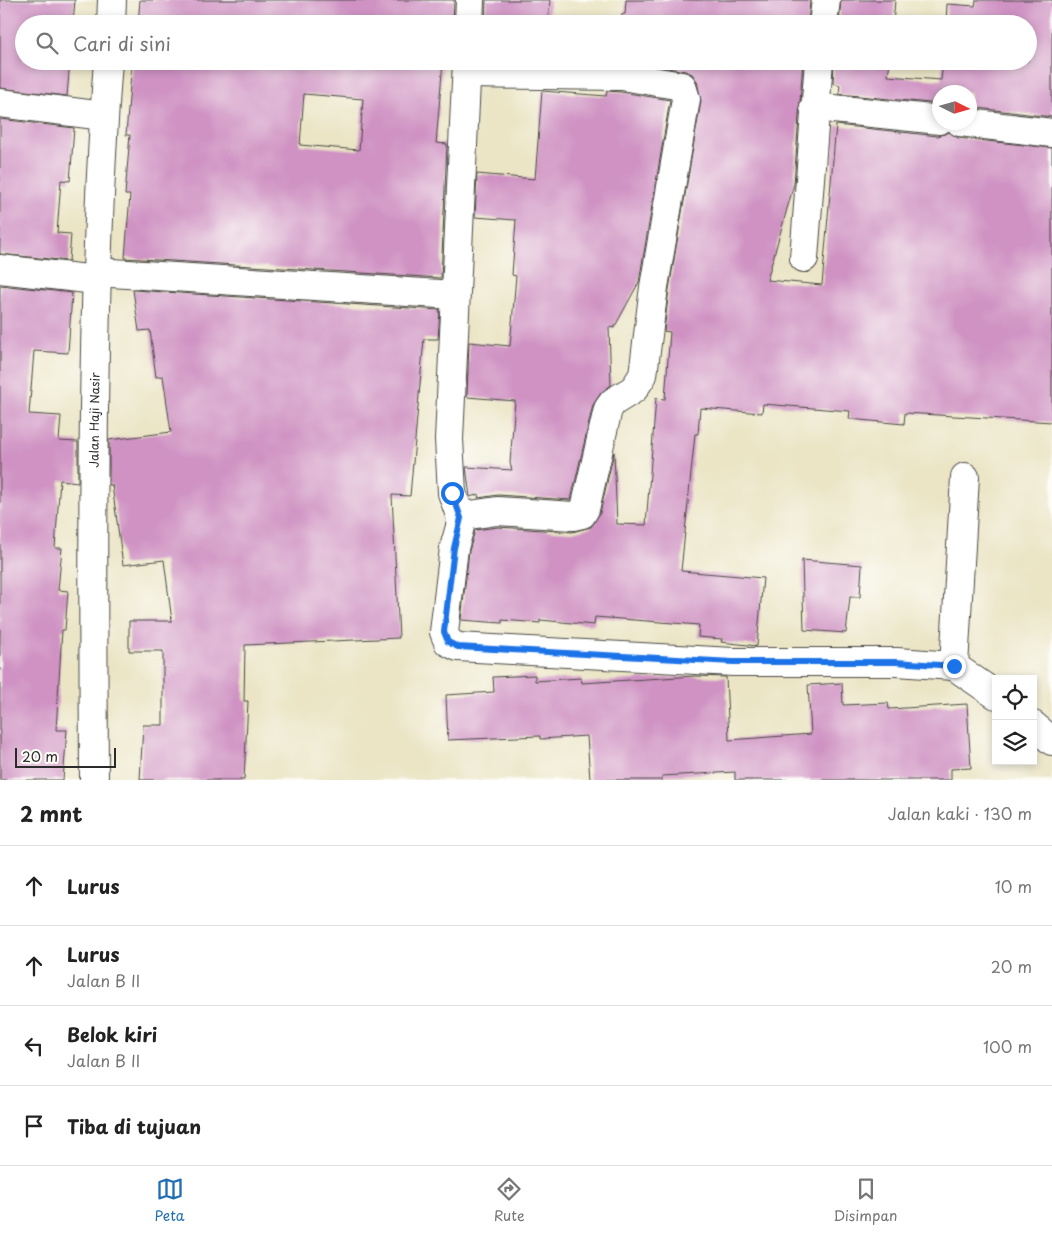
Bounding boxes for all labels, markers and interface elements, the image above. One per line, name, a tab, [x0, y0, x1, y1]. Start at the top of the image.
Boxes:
search box	[15, 15, 1037, 70]
icon: search	[33, 29, 61, 57]
text: Cari di sini	[73, 29, 171, 57]
north arrow	[932, 85, 977, 130]
street label: Jalan Haji Nasir	[84, 372, 104, 468]
route start	[441, 482, 464, 505]
route end	[943, 655, 966, 678]
map controls	[992, 675, 1037, 765]
button: locate	[992, 675, 1037, 720]
button: layers	[992, 720, 1037, 765]
scale bar	[15, 745, 116, 768]
text: 20 m	[22, 746, 58, 767]
text: 2 mnt	[20, 797, 82, 829]
text: Jalan kaki · 130 m	[888, 801, 1032, 825]
icon: ahead	[20, 872, 48, 900]
text: Lurus	[67, 872, 120, 900]
text: 10 m	[995, 874, 1032, 898]
text: Lurus	[67, 940, 120, 968]
icon: ahead	[20, 952, 48, 980]
text: 20 m	[991, 954, 1032, 978]
text: Jalan B II	[67, 968, 140, 992]
text: Belok kiri	[67, 1020, 157, 1048]
icon: left	[20, 1032, 48, 1060]
text: 100 m	[983, 1034, 1032, 1058]
text: Jalan B II	[67, 1048, 140, 1072]
icon: arrive	[20, 1112, 48, 1140]
text: Tiba di tujuan	[67, 1112, 201, 1140]
tab: Peta	[155, 1175, 185, 1226]
tab: Rute	[494, 1175, 525, 1226]
tab: Disimpan	[834, 1175, 897, 1226]

